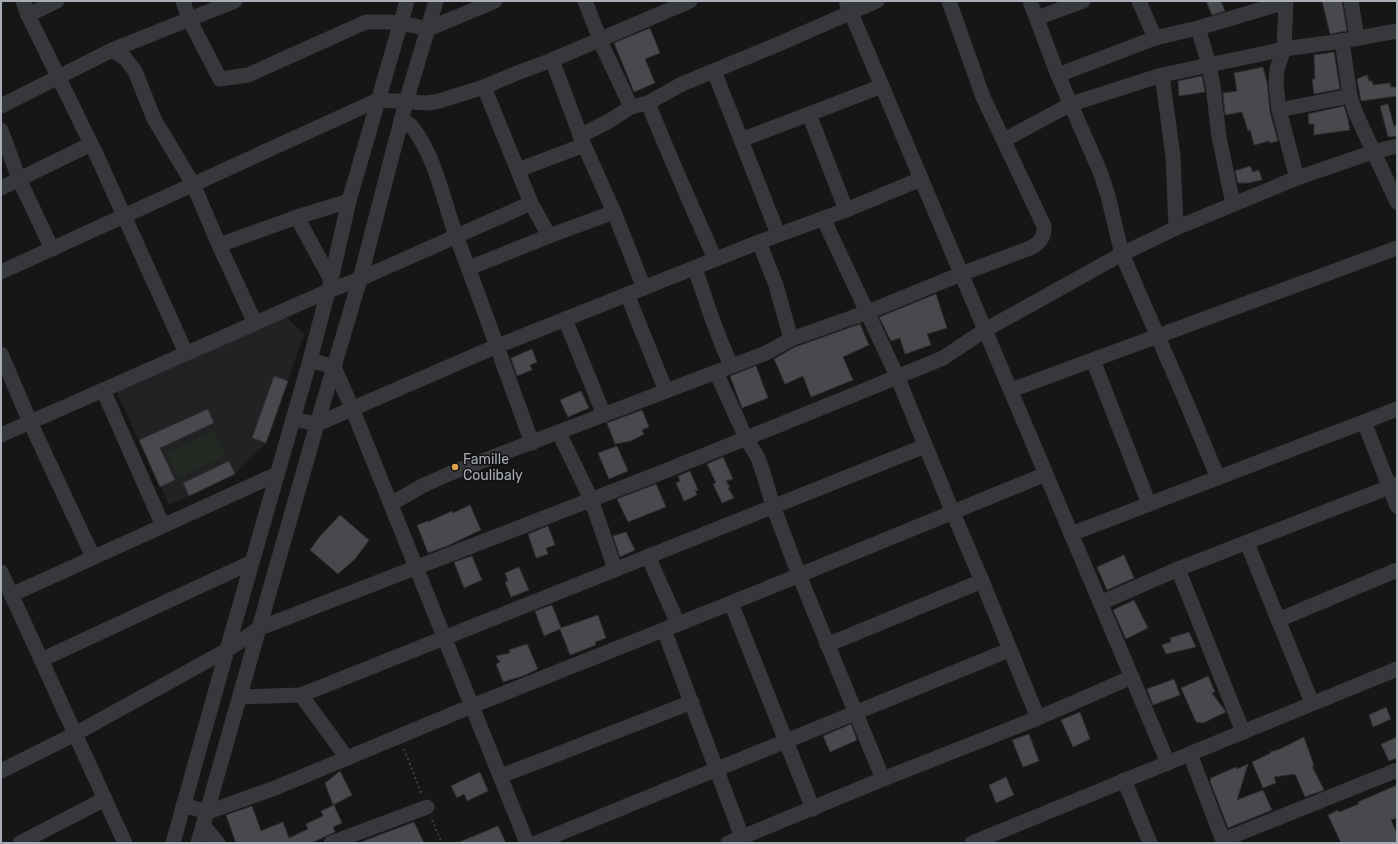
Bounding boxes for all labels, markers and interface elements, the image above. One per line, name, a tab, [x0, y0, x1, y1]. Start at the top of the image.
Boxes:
place label: Famille Coulibaly	[463, 451, 523, 484]
marker: Famille Coulibaly	[450, 462, 460, 472]

